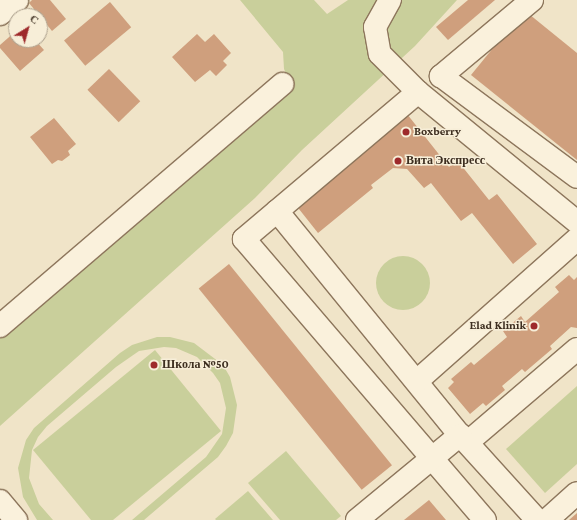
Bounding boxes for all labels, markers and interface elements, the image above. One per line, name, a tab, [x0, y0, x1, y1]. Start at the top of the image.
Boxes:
north arrow	[8, 8, 48, 48]
text: С	[28, 12, 41, 26]
place label: Boxberry	[414, 125, 461, 139]
marker: Boxberry	[401, 127, 411, 137]
place label: Вита Экспресс	[406, 154, 485, 168]
marker: Вита Экспресс	[393, 156, 403, 166]
place label: Elad Klinik	[469, 319, 526, 333]
marker: Elad Klinik	[529, 321, 539, 331]
place label: Школа №50	[162, 358, 229, 372]
marker: Школа №50	[149, 360, 159, 370]

